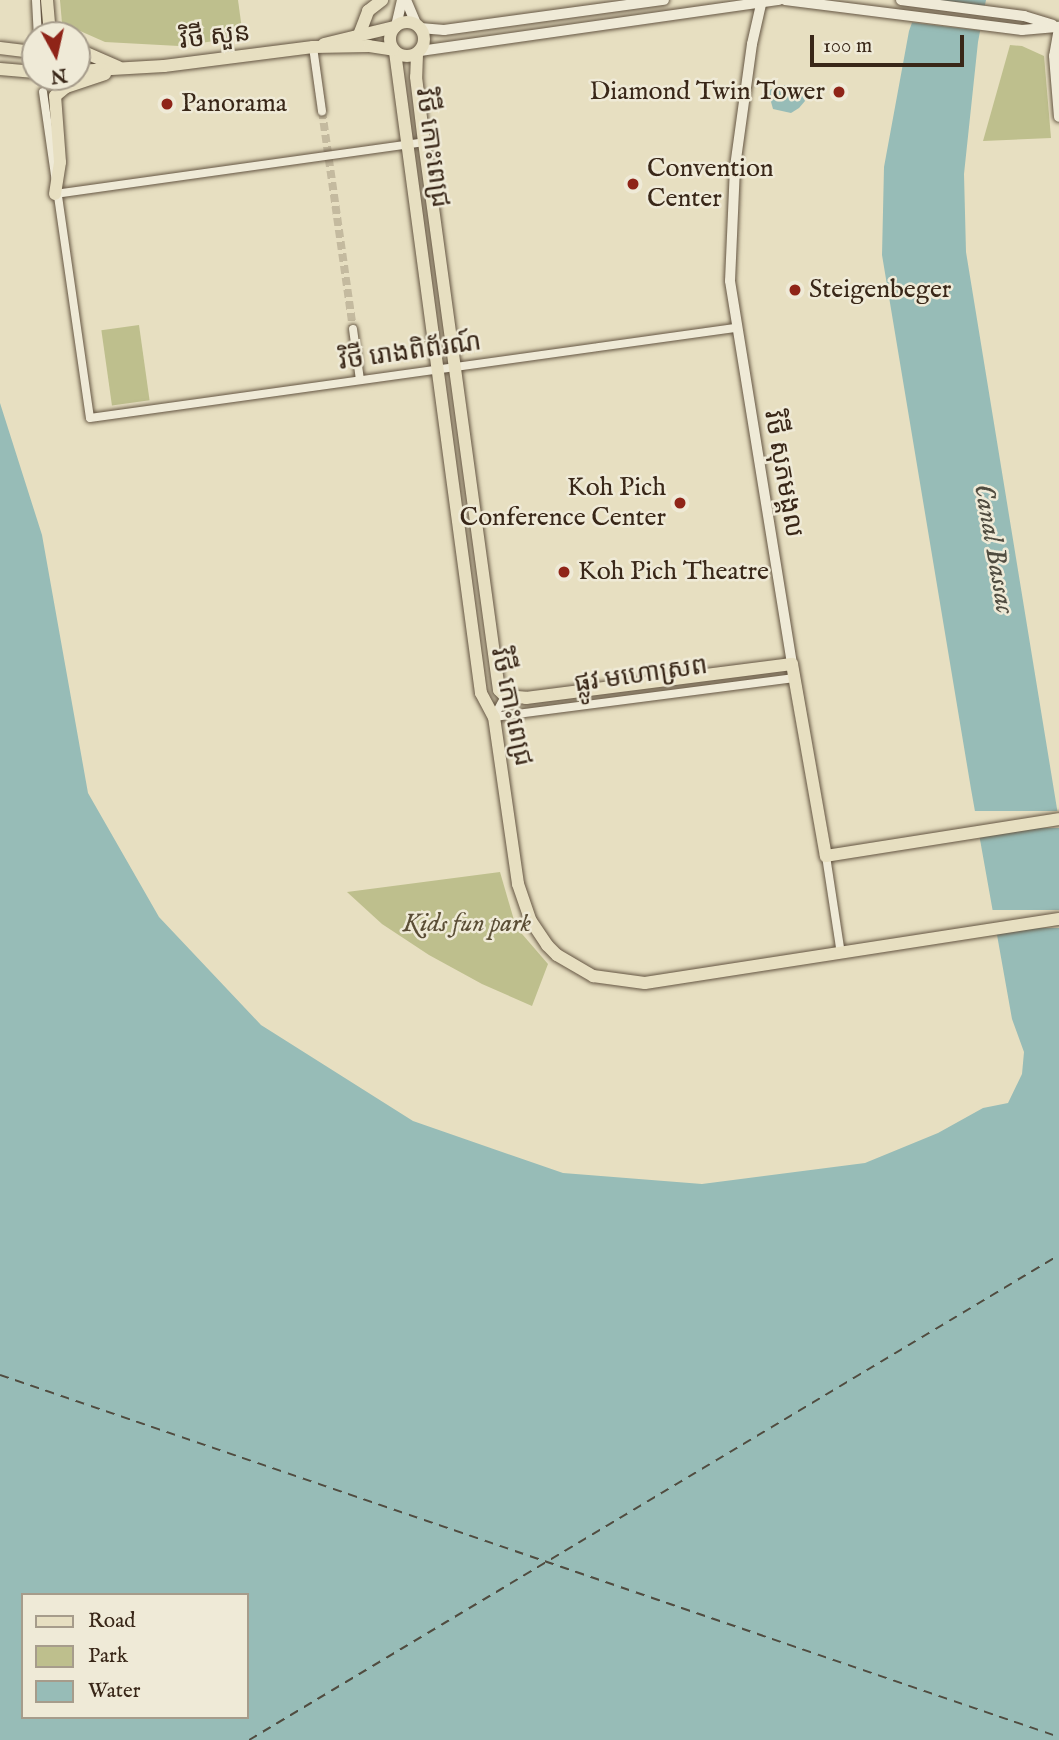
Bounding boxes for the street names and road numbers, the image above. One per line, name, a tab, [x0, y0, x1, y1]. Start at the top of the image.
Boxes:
street label: វិថី សួន	[178, 17, 252, 57]
street label: វិថី កោះពេជ្រ	[408, 86, 456, 210]
street label: វិថី រោងពិព័រណ៍	[337, 327, 483, 377]
street label: វិថី សុភមង្គល	[756, 408, 810, 540]
street label: វិថី កោះពេជ្រ	[483, 645, 539, 769]
street label: ផ្លូវ មហោស្រព	[572, 650, 710, 700]

